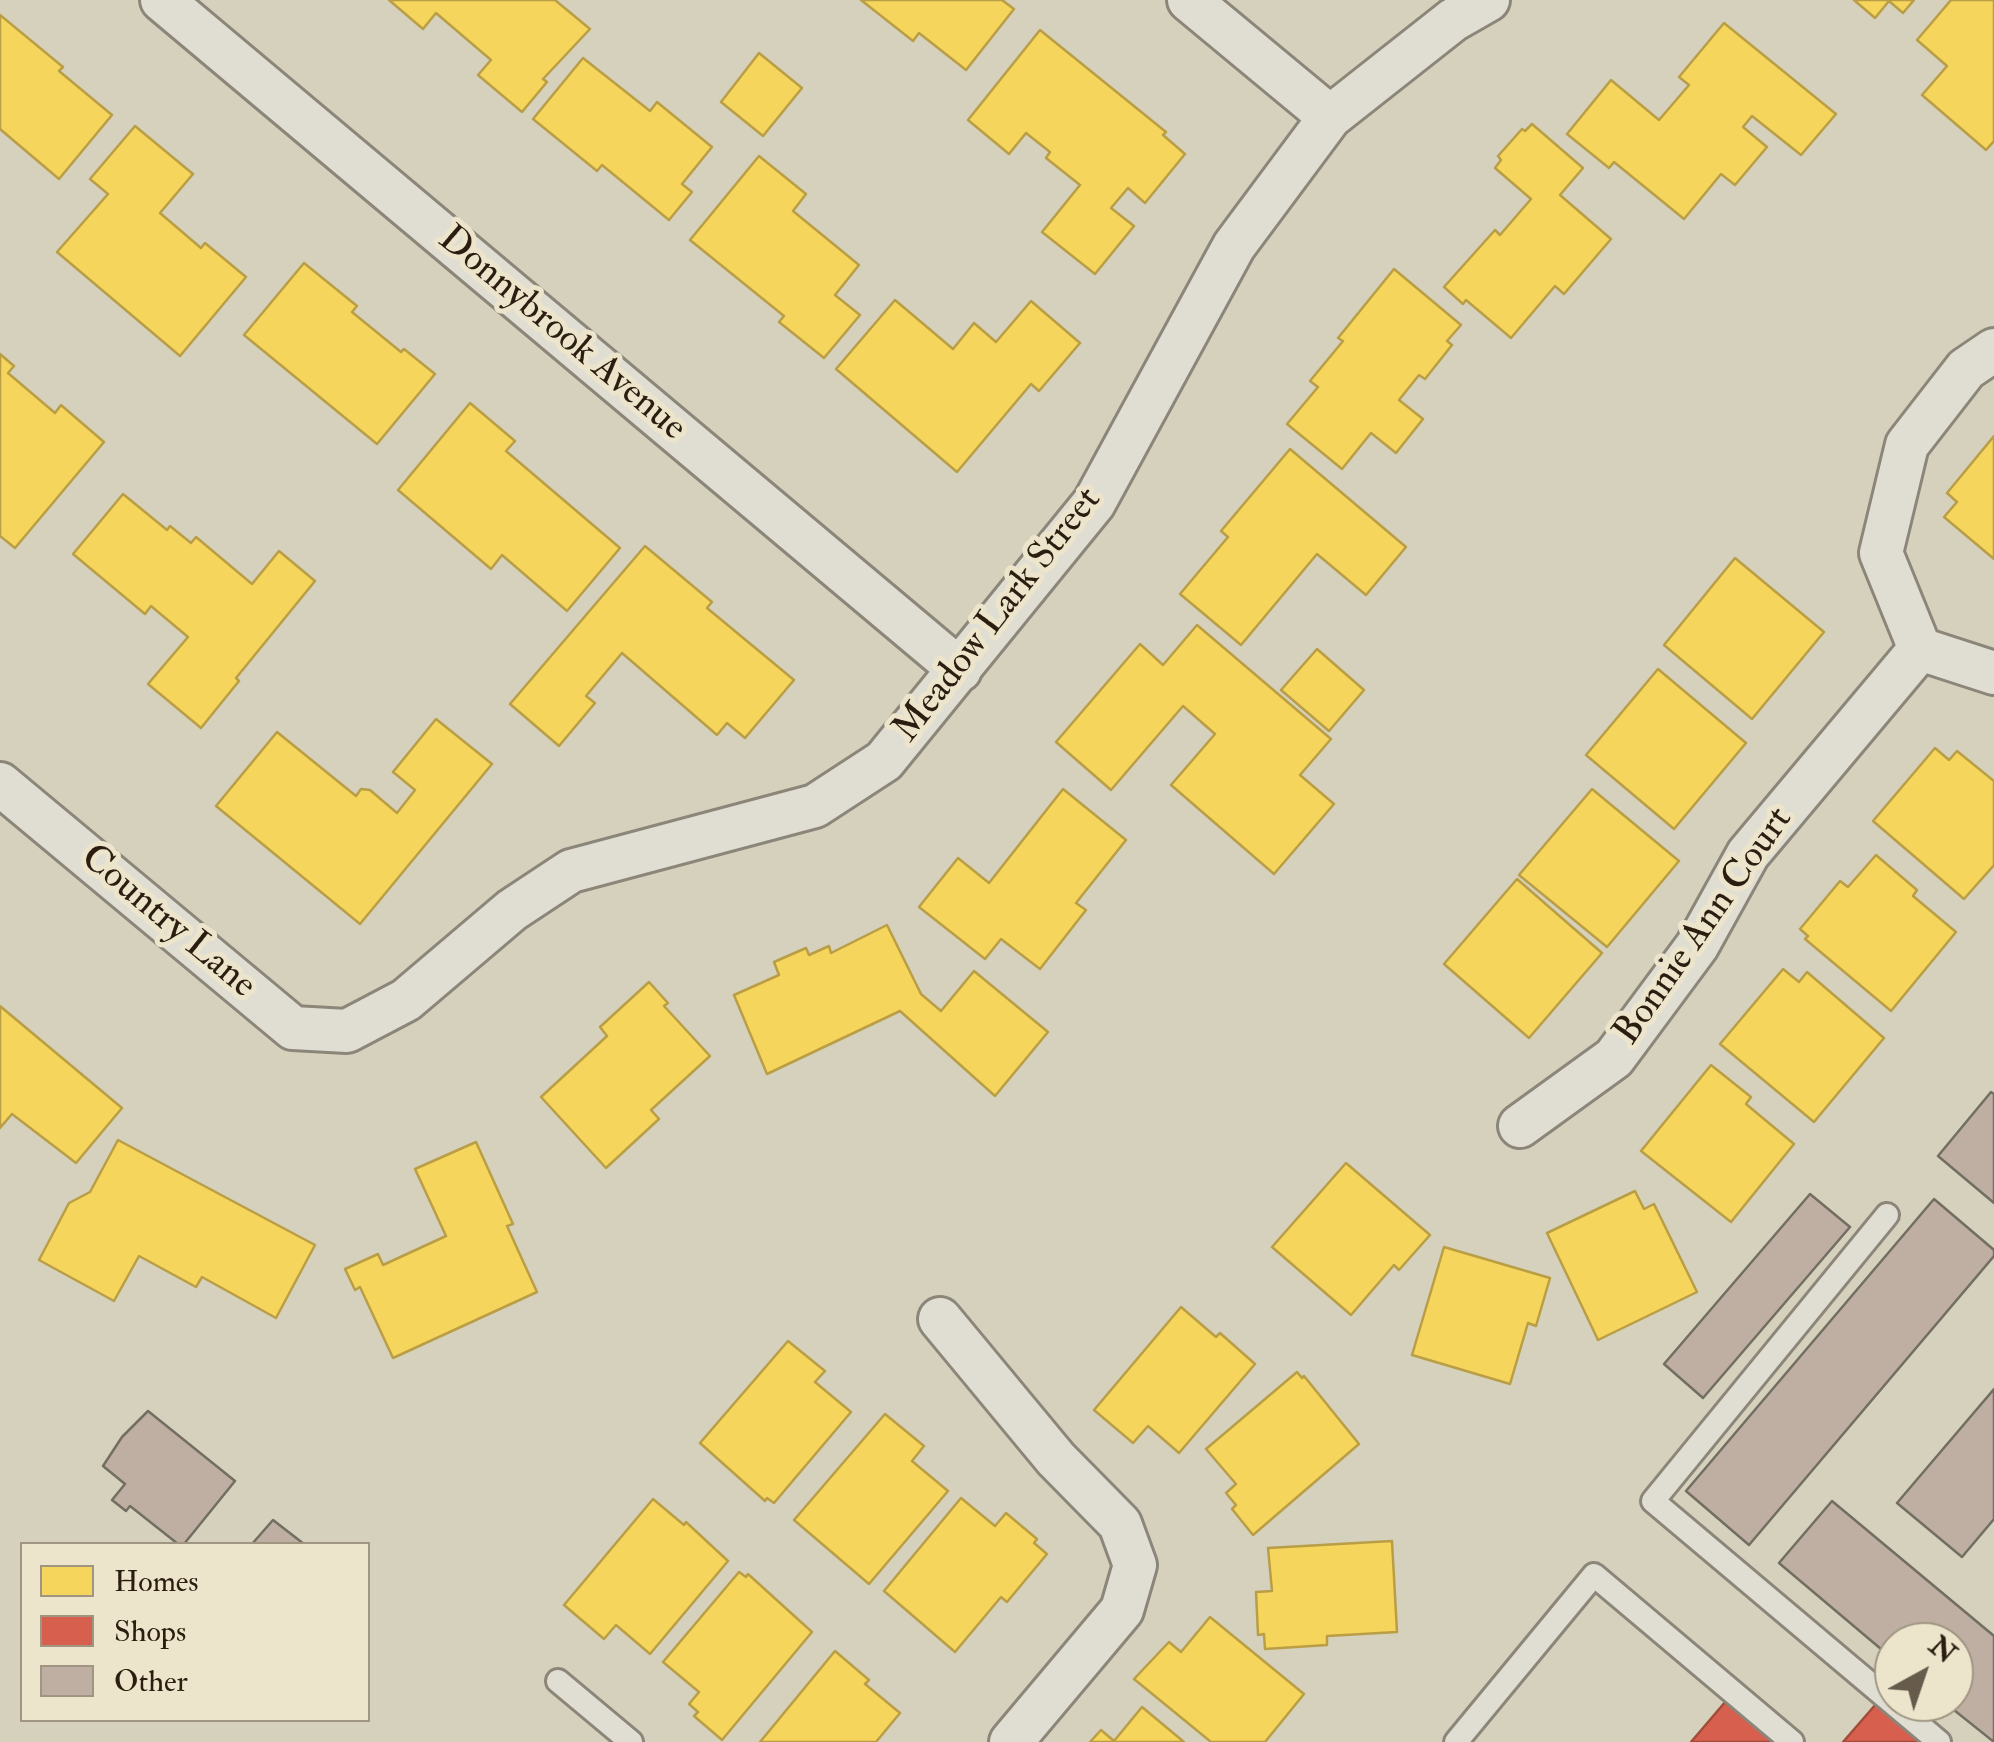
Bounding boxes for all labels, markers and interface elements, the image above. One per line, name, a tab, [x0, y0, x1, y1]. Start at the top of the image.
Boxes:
street label: Donnybrook Avenue	[428, 218, 694, 452]
street label: Meadow Lark Street	[885, 480, 1113, 752]
street label: Bonnie Ann Court	[1606, 799, 1804, 1055]
street label: Country Lane	[70, 836, 264, 1010]
legend	[20, 1542, 370, 1722]
text: Homes	[114, 1563, 199, 1600]
text: Shops	[114, 1613, 186, 1650]
north arrow	[1874, 1622, 1974, 1722]
text: N	[1921, 1629, 1963, 1672]
text: Other	[114, 1663, 188, 1700]

